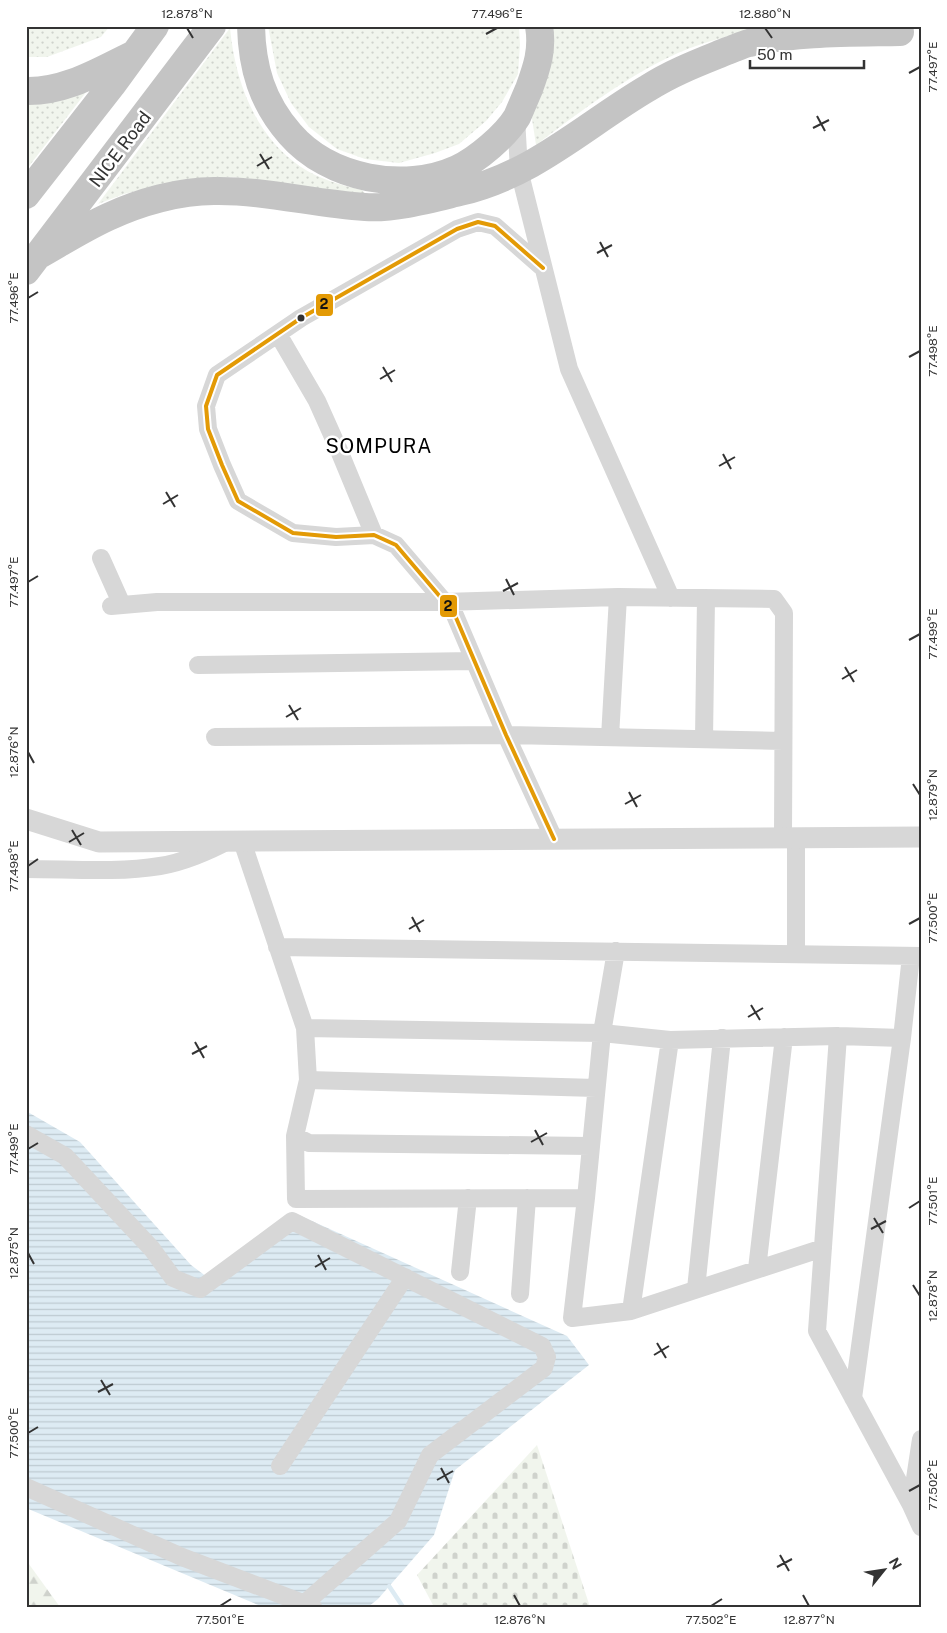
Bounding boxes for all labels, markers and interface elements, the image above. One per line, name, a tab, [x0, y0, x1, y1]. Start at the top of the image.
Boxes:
text: 12.878°N	[161, 7, 213, 21]
text: 77.496°E	[471, 7, 523, 21]
text: 12.880°N	[739, 7, 791, 21]
scale bar	[750, 38, 863, 70]
text: 77.497°E	[926, 42, 940, 92]
text: 50 m	[757, 46, 792, 63]
street label: NICE Road	[85, 107, 155, 191]
text: 77.496°E	[7, 272, 21, 324]
line badge: 2	[315, 293, 334, 317]
text: 2	[320, 296, 329, 312]
unlabelled marker	[296, 313, 306, 323]
text: 77.498°E	[926, 325, 940, 377]
district label: SOMPURA	[325, 434, 433, 458]
text: 77.497°E	[7, 557, 21, 607]
line badge: 2	[439, 594, 458, 618]
text: 2	[444, 598, 453, 614]
text: 77.499°E	[926, 608, 940, 660]
text: 12.876°N	[7, 726, 21, 778]
text: 12.879°N	[926, 769, 940, 821]
text: 77.498°E	[7, 840, 21, 892]
text: 77.500°E	[926, 892, 940, 944]
text: 77.499°E	[7, 1123, 21, 1175]
text: 77.501°E	[926, 1177, 940, 1225]
text: 12.875°N	[7, 1227, 21, 1279]
text: 12.878°N	[926, 1270, 940, 1322]
text: 77.500°E	[7, 1407, 21, 1459]
text: 77.502°E	[926, 1459, 940, 1511]
north arrow	[860, 1546, 910, 1596]
text: N	[886, 1555, 905, 1572]
text: 77.501°E	[196, 1613, 244, 1627]
text: 12.876°N	[494, 1613, 546, 1627]
text: 77.502°E	[685, 1613, 737, 1627]
text: 12.877°N	[783, 1613, 835, 1627]

